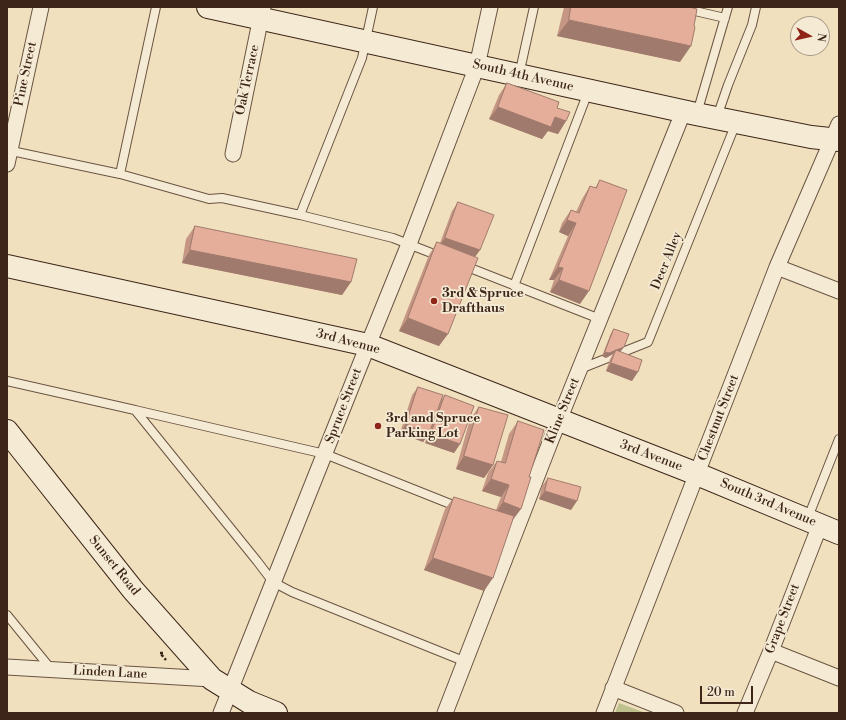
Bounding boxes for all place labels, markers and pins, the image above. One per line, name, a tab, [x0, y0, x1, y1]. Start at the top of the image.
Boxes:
place label: 3rd & Spruce Drafthaus	[442, 286, 524, 317]
marker: 3rd & Spruce Drafthaus	[429, 296, 439, 306]
place label: 3rd and Spruce Parking Lot	[386, 411, 480, 442]
marker: 3rd and Spruce Parking Lot	[373, 421, 383, 431]

